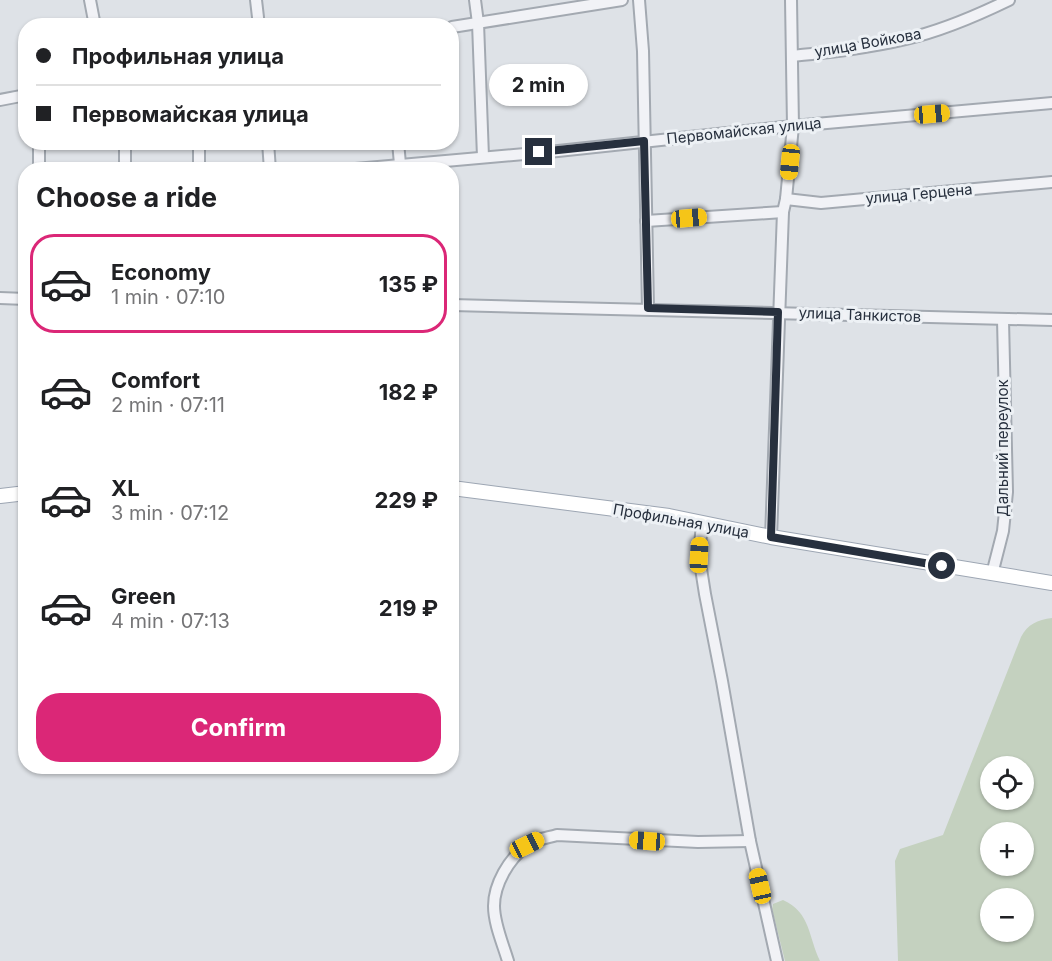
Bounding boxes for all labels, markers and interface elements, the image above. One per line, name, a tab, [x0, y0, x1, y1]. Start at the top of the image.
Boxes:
street label: улица Войкова	[813, 24, 923, 61]
text: Профильная улица	[72, 43, 284, 69]
callout: 2 min	[490, 65, 588, 107]
text: 2 min	[512, 73, 565, 97]
text: Первомайская улица	[72, 101, 309, 127]
car	[913, 103, 951, 125]
street label: Первомайская улица	[666, 113, 822, 148]
route end	[525, 138, 552, 165]
car	[779, 143, 801, 181]
street label: улица Герцена	[865, 179, 973, 208]
text: Choose a ride	[36, 181, 217, 214]
car	[670, 207, 708, 229]
icon: car	[39, 257, 93, 311]
text: Economy	[111, 259, 211, 285]
text: 135 ₽	[379, 271, 438, 297]
text: 1 min · 07:10	[111, 285, 225, 309]
street label: улица Танкистов	[798, 303, 922, 326]
icon: car	[39, 365, 93, 419]
text: Comfort	[111, 367, 200, 393]
text: 182 ₽	[379, 379, 438, 405]
street label: Дальний переулок	[993, 379, 1012, 517]
text: 2 min · 07:11	[111, 393, 225, 417]
icon: car	[39, 473, 93, 527]
text: XL	[111, 475, 140, 501]
text: 229 ₽	[374, 487, 438, 513]
street label: Профильная улица	[611, 499, 751, 542]
text: 3 min · 07:12	[111, 501, 229, 525]
car	[689, 537, 709, 573]
route start	[928, 552, 955, 579]
icon: car	[39, 581, 93, 635]
text: Green	[111, 583, 176, 609]
text: 219 ₽	[379, 595, 438, 621]
text: 4 min · 07:13	[111, 609, 230, 633]
button: Confirm	[36, 693, 441, 762]
map controls	[980, 756, 1034, 942]
button: locate	[980, 756, 1034, 810]
button: +	[980, 822, 1034, 876]
car	[507, 829, 547, 861]
car	[628, 831, 666, 851]
car	[747, 866, 773, 906]
button: −	[980, 888, 1034, 942]

